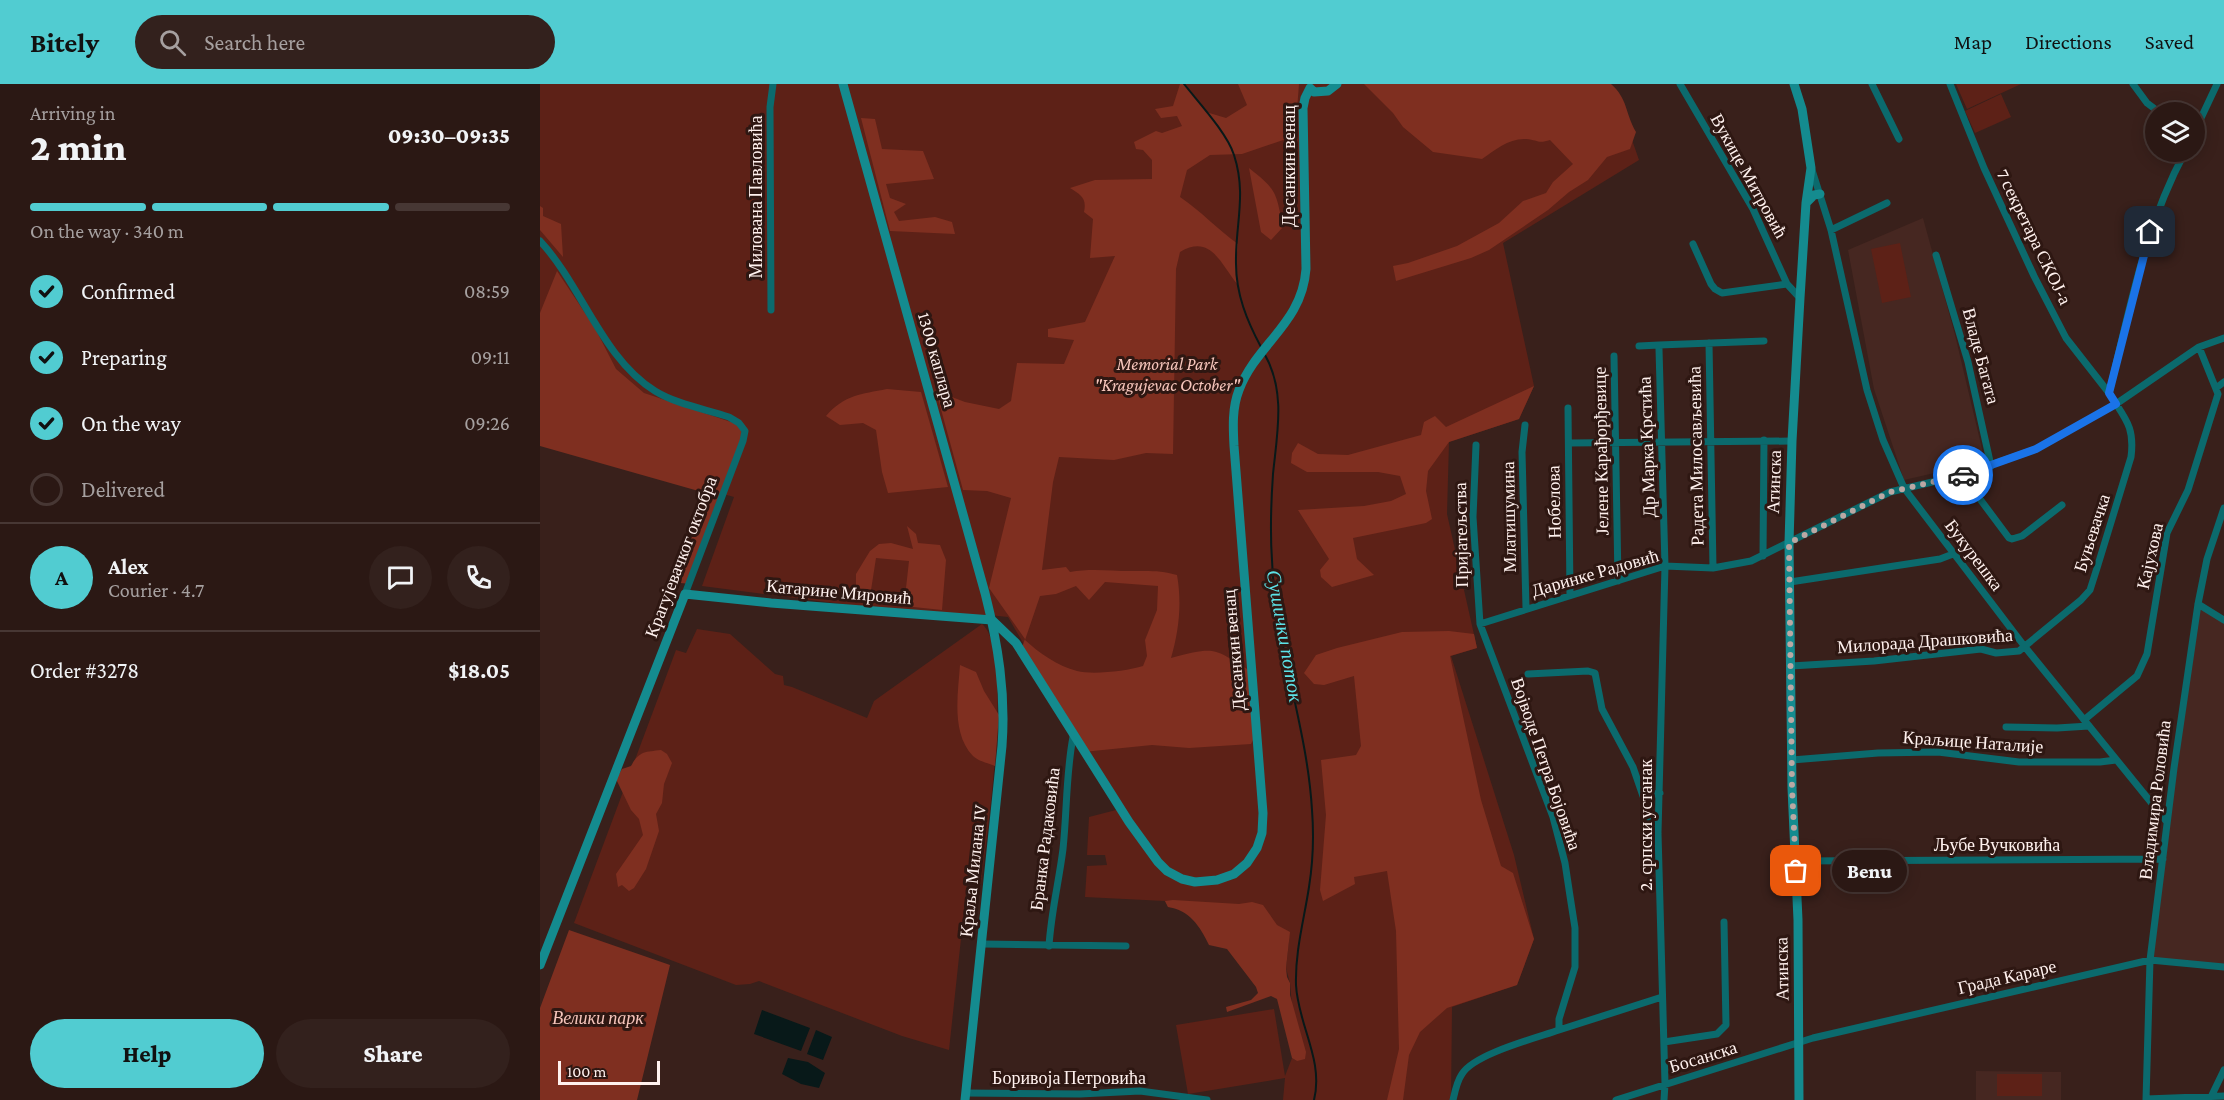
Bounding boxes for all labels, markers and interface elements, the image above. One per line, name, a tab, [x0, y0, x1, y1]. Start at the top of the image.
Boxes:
search box	[135, 15, 555, 69]
icon: search	[156, 26, 189, 59]
text: Bitely	[30, 27, 99, 58]
text: Search here	[204, 30, 305, 55]
text: Map	[1954, 30, 1992, 54]
text: Directions	[2025, 30, 2112, 54]
text: Saved	[2145, 30, 2194, 54]
text: Arriving in	[30, 102, 115, 124]
map controls	[2145, 102, 2205, 162]
button: layers	[2145, 102, 2205, 162]
street label: Десанкин венац	[1279, 105, 1299, 227]
street label: Вукице Митровић	[1707, 110, 1791, 242]
street label: Милована Павловића	[746, 115, 766, 279]
text: 09:30–09:35	[388, 123, 510, 148]
text: 2 min	[30, 125, 126, 168]
street label: 7 секретара СКОЈ-а	[1993, 166, 2075, 308]
pin	[2124, 206, 2175, 257]
icon: home	[2133, 215, 2166, 248]
text: On the way · 340 m	[30, 220, 184, 242]
icon: check	[30, 275, 63, 308]
text: Confirmed	[81, 279, 175, 304]
text: 08:59	[464, 280, 510, 302]
street label: Владе Багата	[1959, 306, 2003, 406]
street label: 1300 каплара	[914, 310, 960, 410]
icon: check	[30, 341, 63, 374]
text: Preparing	[81, 345, 167, 370]
text: 09:11	[471, 346, 510, 368]
park label: Memorial Park "Kragujevac October"	[1094, 354, 1240, 396]
street label: Јелене Карађорђевице	[1590, 366, 1612, 536]
street label: Радета Милосављевића	[1684, 366, 1708, 546]
street label: Др Марка Крстића	[1635, 376, 1659, 518]
icon: check	[30, 407, 63, 440]
text: On the way	[81, 411, 181, 436]
text: 09:26	[464, 412, 510, 434]
courier	[1933, 445, 1993, 505]
street label: Атинска	[1763, 450, 1785, 514]
icon: car	[1947, 459, 1980, 492]
street label: Млатишумина	[1498, 461, 1520, 573]
street label: Нобелова	[1543, 465, 1565, 539]
street label: Крагујевачког октобра	[641, 474, 721, 640]
text: Delivered	[81, 477, 165, 502]
street label: Пријатељства	[1450, 482, 1472, 588]
street label: Буњевачка	[2070, 491, 2114, 575]
street label: Букурешка	[1941, 516, 2007, 594]
street label: Кајухова	[2133, 521, 2167, 591]
street label: Даринке Радовић	[1529, 545, 1661, 601]
button: chat	[369, 546, 432, 609]
button: phone	[447, 546, 510, 609]
text: Alex	[108, 554, 149, 579]
text: A	[55, 565, 68, 590]
water label: Сушички поток	[1262, 568, 1308, 705]
street label: Катарине Мировић	[766, 576, 912, 608]
text: Courier · 4.7	[108, 579, 204, 601]
street label: Десанкин венац	[1219, 588, 1249, 712]
street label: Милорада Драшковића	[1836, 625, 2014, 657]
text: Order #3278	[30, 658, 139, 683]
text: $18.05	[448, 658, 510, 683]
street label: Војводе Петра Бојовића	[1507, 675, 1585, 853]
street label: Владимира Роловића	[2135, 719, 2175, 881]
street label: Краљице Наталије	[1902, 727, 2044, 757]
street label: 2. српски устанак	[1636, 759, 1656, 891]
street label: Бранка Радаковића	[1026, 766, 1064, 912]
street label: Краља Милана IV	[956, 803, 990, 938]
street label: Љубе Вучковића	[1934, 835, 2060, 855]
pin	[1770, 845, 1821, 896]
callout: Benu	[1832, 850, 1907, 892]
icon: bag	[1779, 854, 1812, 887]
text: Benu	[1847, 860, 1892, 882]
street label: Атинска	[1771, 937, 1793, 1001]
street label: Града Караре	[1956, 956, 2058, 998]
park label: Велики парк	[552, 1008, 644, 1028]
button: Help	[30, 1019, 264, 1088]
button: Share	[276, 1019, 510, 1088]
street label: Босанска	[1667, 1037, 1739, 1077]
scale bar	[558, 1058, 660, 1086]
text: 100 m	[567, 1063, 606, 1080]
street label: Боривоја Петровића	[992, 1068, 1146, 1088]

